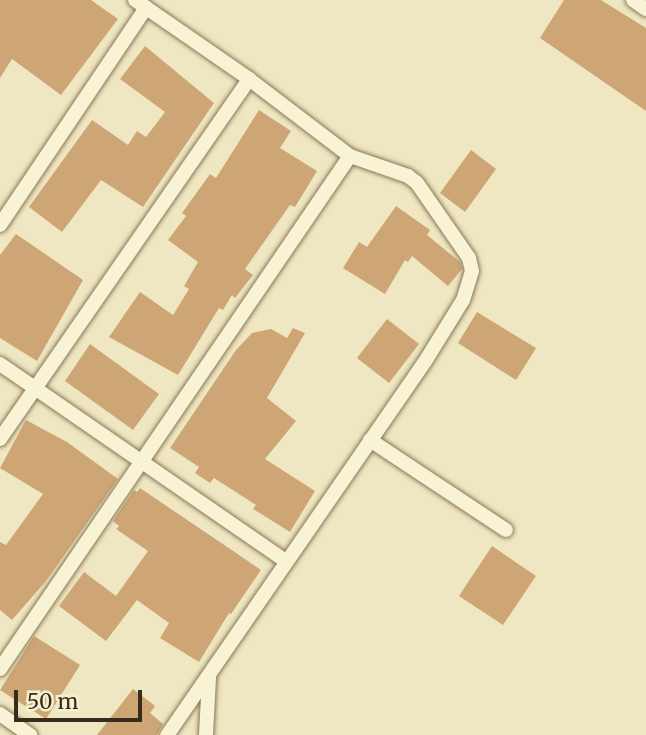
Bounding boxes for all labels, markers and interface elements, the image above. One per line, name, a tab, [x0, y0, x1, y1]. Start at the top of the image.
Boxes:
scale bar	[18, 676, 145, 720]
text: 50 m	[27, 688, 78, 715]

